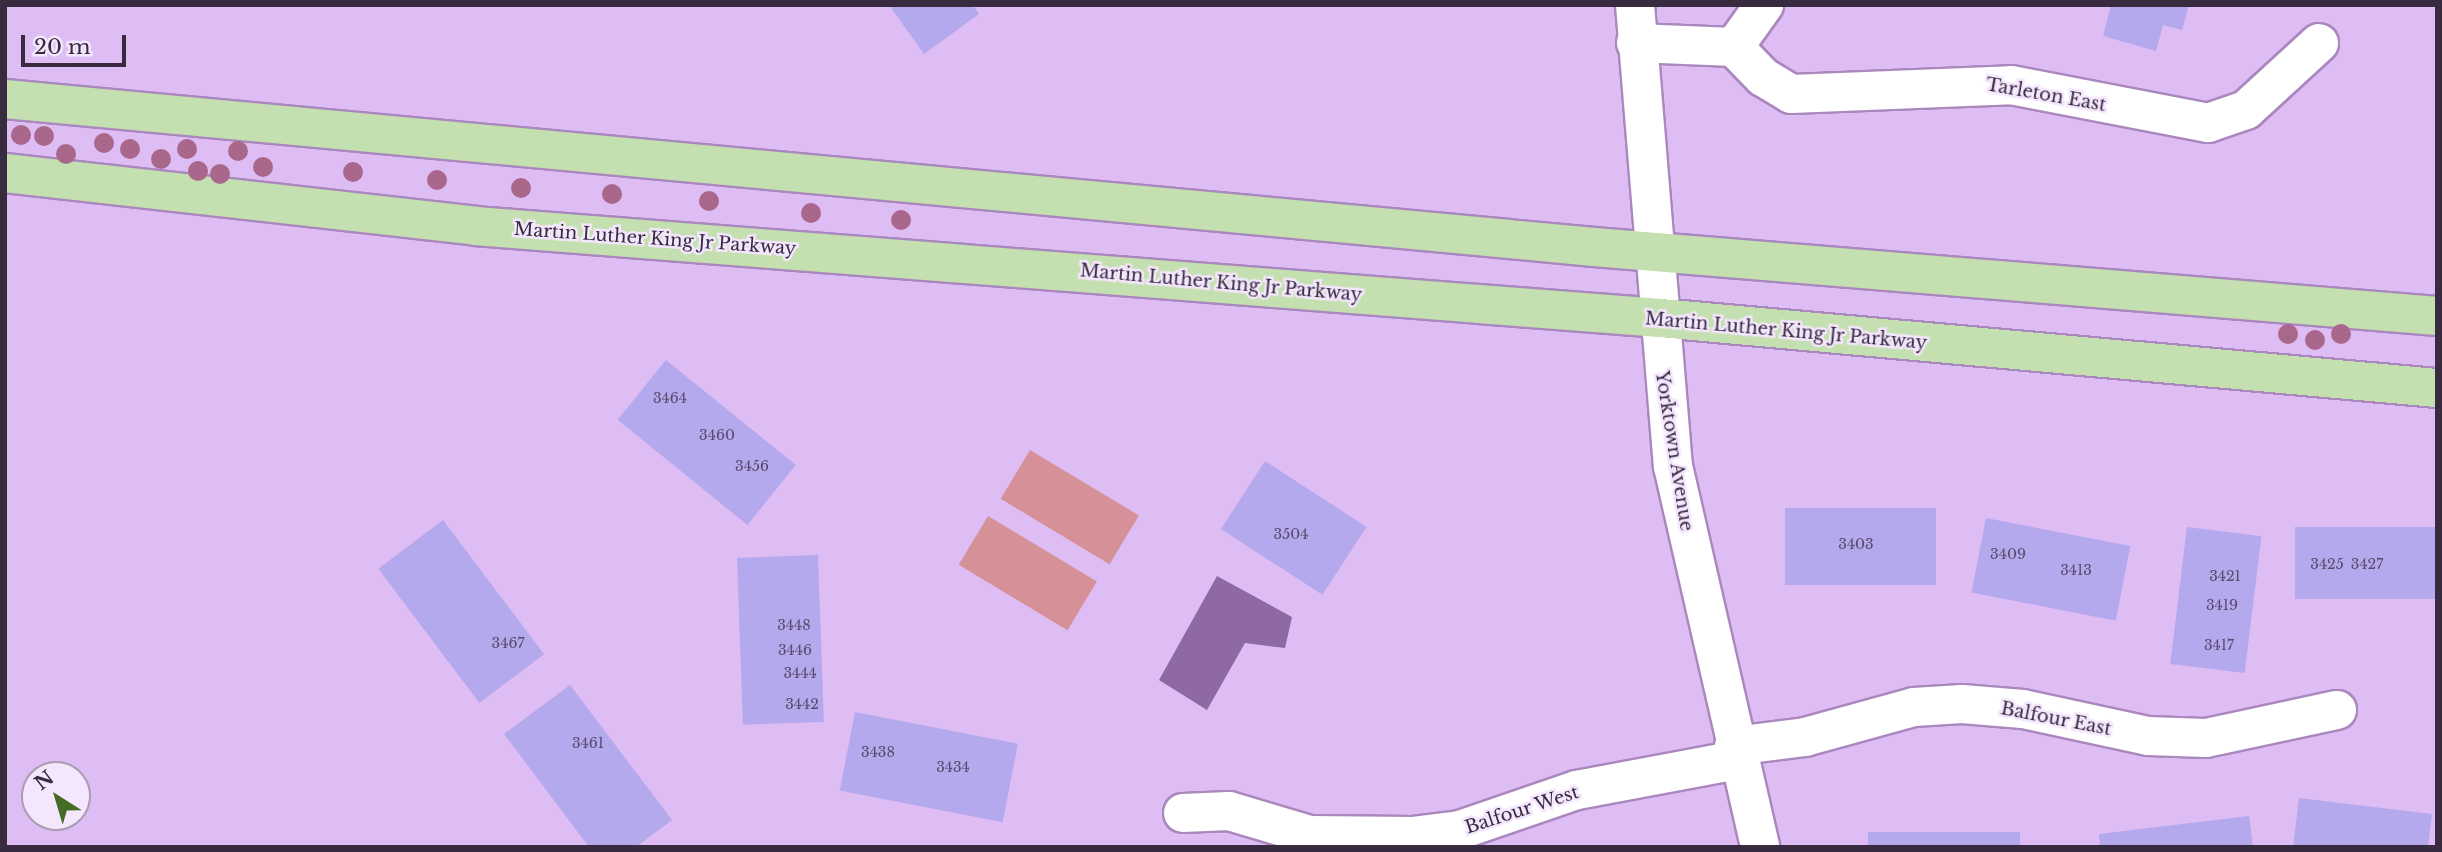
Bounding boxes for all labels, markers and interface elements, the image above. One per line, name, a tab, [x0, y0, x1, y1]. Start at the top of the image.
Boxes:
scale bar	[24, 21, 130, 65]
text: 20 m	[34, 34, 91, 60]
street label: Tarleton East	[1984, 74, 2108, 116]
street label: Martin Luther King Jr Parkway	[513, 218, 797, 260]
street label: Martin Luther King Jr Parkway	[1079, 260, 1363, 306]
street label: Martin Luther King Jr Parkway	[1644, 308, 1928, 354]
street label: Yorktown Avenue	[1651, 369, 1697, 533]
house number: 3464	[653, 390, 687, 406]
house number: 3460	[699, 427, 735, 443]
house number: 3456	[735, 458, 769, 474]
house number: 3504	[1274, 526, 1308, 542]
house number: 3403	[1838, 536, 1874, 552]
house number: 3409	[1990, 546, 2026, 562]
house number: 3425	[2310, 556, 2344, 572]
house number: 3427	[2351, 556, 2383, 572]
house number: 3413	[2060, 562, 2092, 578]
house number: 3421	[2209, 568, 2241, 584]
house number: 3419	[2206, 597, 2238, 613]
house number: 3448	[777, 617, 811, 633]
house number: 3467	[492, 635, 524, 651]
house number: 3417	[2204, 637, 2234, 653]
house number: 3446	[778, 642, 812, 658]
house number: 3444	[783, 665, 817, 681]
house number: 3442	[785, 696, 819, 712]
street label: Balfour East	[1999, 698, 2113, 740]
house number: 3461	[572, 735, 604, 751]
house number: 3438	[861, 744, 895, 760]
house number: 3434	[936, 759, 970, 775]
north arrow	[21, 761, 91, 831]
text: N	[30, 766, 58, 795]
street label: Balfour West	[1462, 781, 1582, 839]

